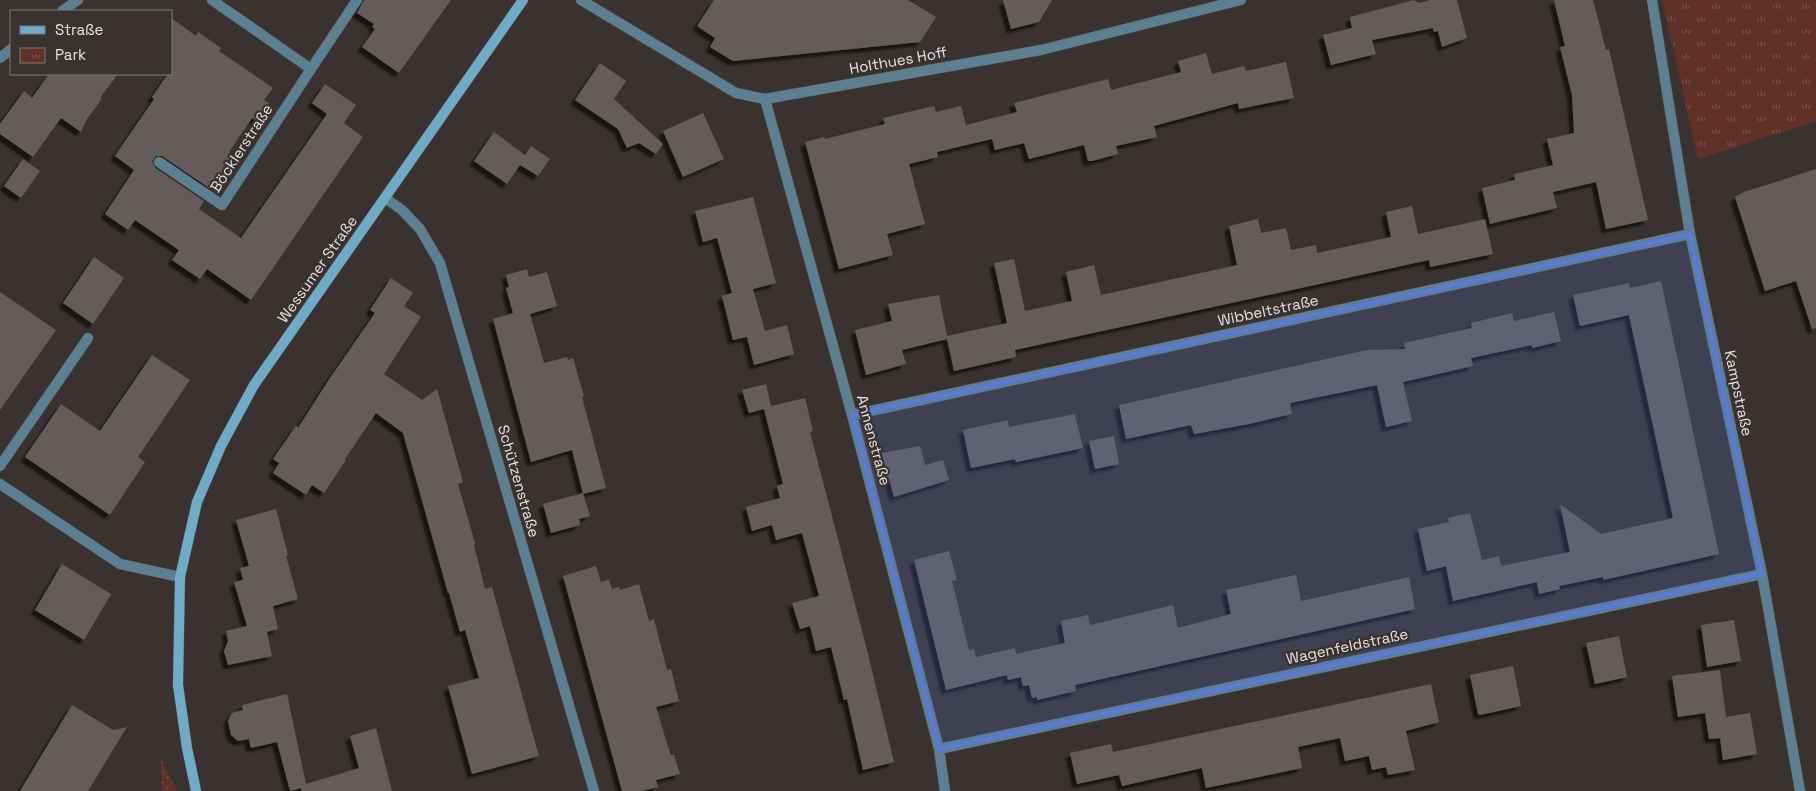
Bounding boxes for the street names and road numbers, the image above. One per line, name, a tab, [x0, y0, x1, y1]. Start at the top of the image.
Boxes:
street label: Holthues Hoff	[848, 42, 949, 78]
street label: Böcklerstraße	[205, 100, 277, 196]
street label: Wessumer Straße	[273, 212, 361, 326]
street label: Wibbeltstraße	[1216, 290, 1320, 330]
street label: Kampstraße	[1721, 348, 1757, 438]
street label: Annenstraße	[853, 393, 895, 487]
street label: Schützenstraße	[494, 423, 544, 539]
street label: Wagenfeldstraße	[1284, 624, 1410, 668]

